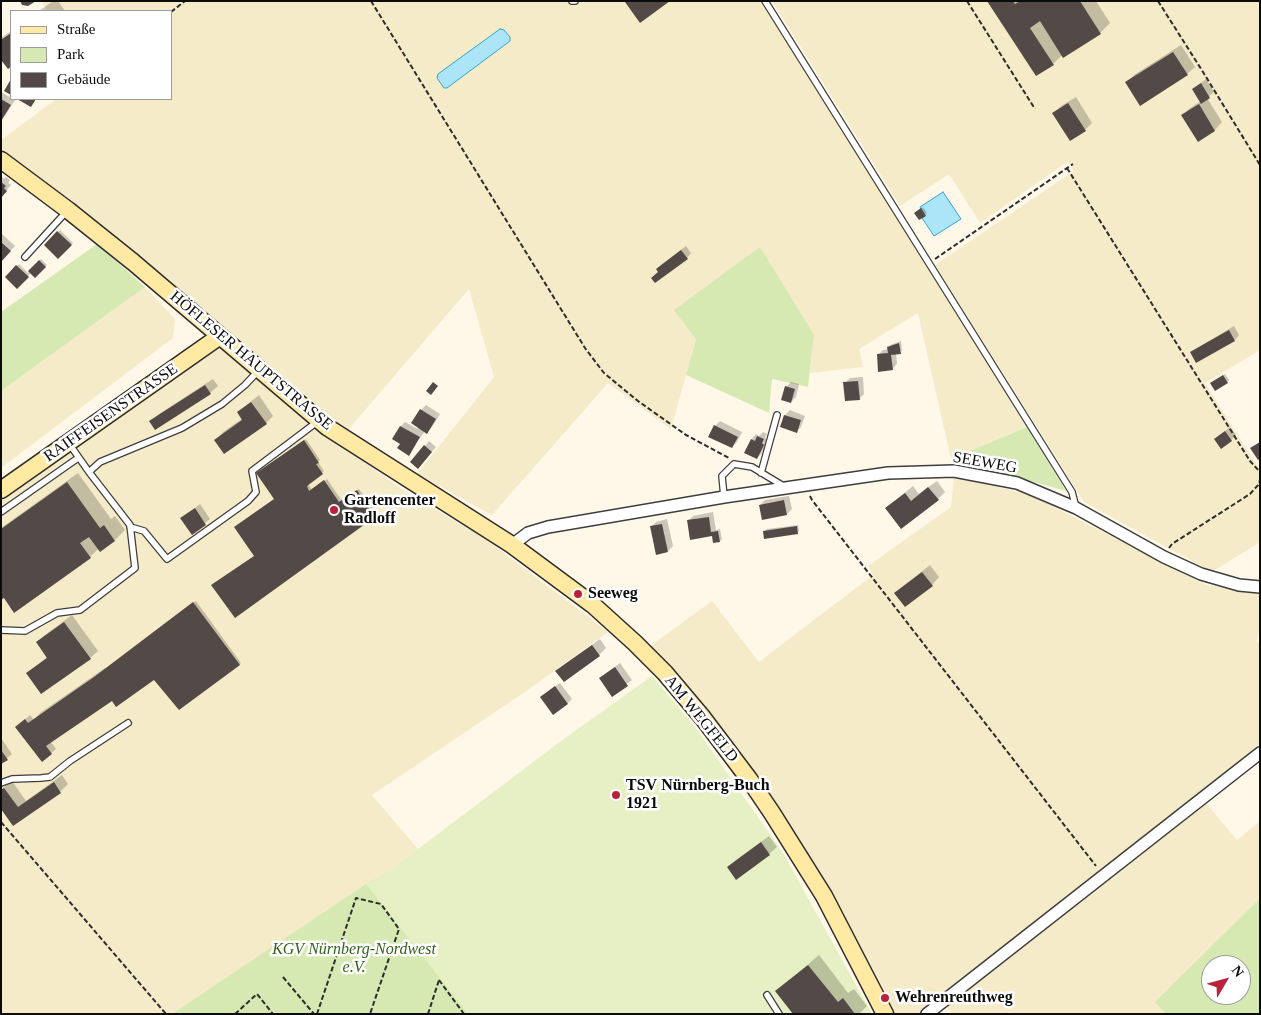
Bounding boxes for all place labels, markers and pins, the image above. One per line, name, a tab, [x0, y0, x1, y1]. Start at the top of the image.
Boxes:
place label: Gartencenter Radloff	[344, 491, 436, 529]
marker: Gartencenter Radloff	[328, 504, 340, 516]
place label: Seeweg	[588, 584, 638, 604]
marker: Seeweg	[572, 588, 584, 600]
place label: TSV Nürnberg-Buch 1921	[626, 776, 770, 814]
marker: TSV Nürnberg-Buch 1921	[610, 789, 622, 801]
place label: Wehrenreuthweg	[895, 988, 1013, 1008]
marker: Wehrenreuthweg	[879, 992, 891, 1004]

